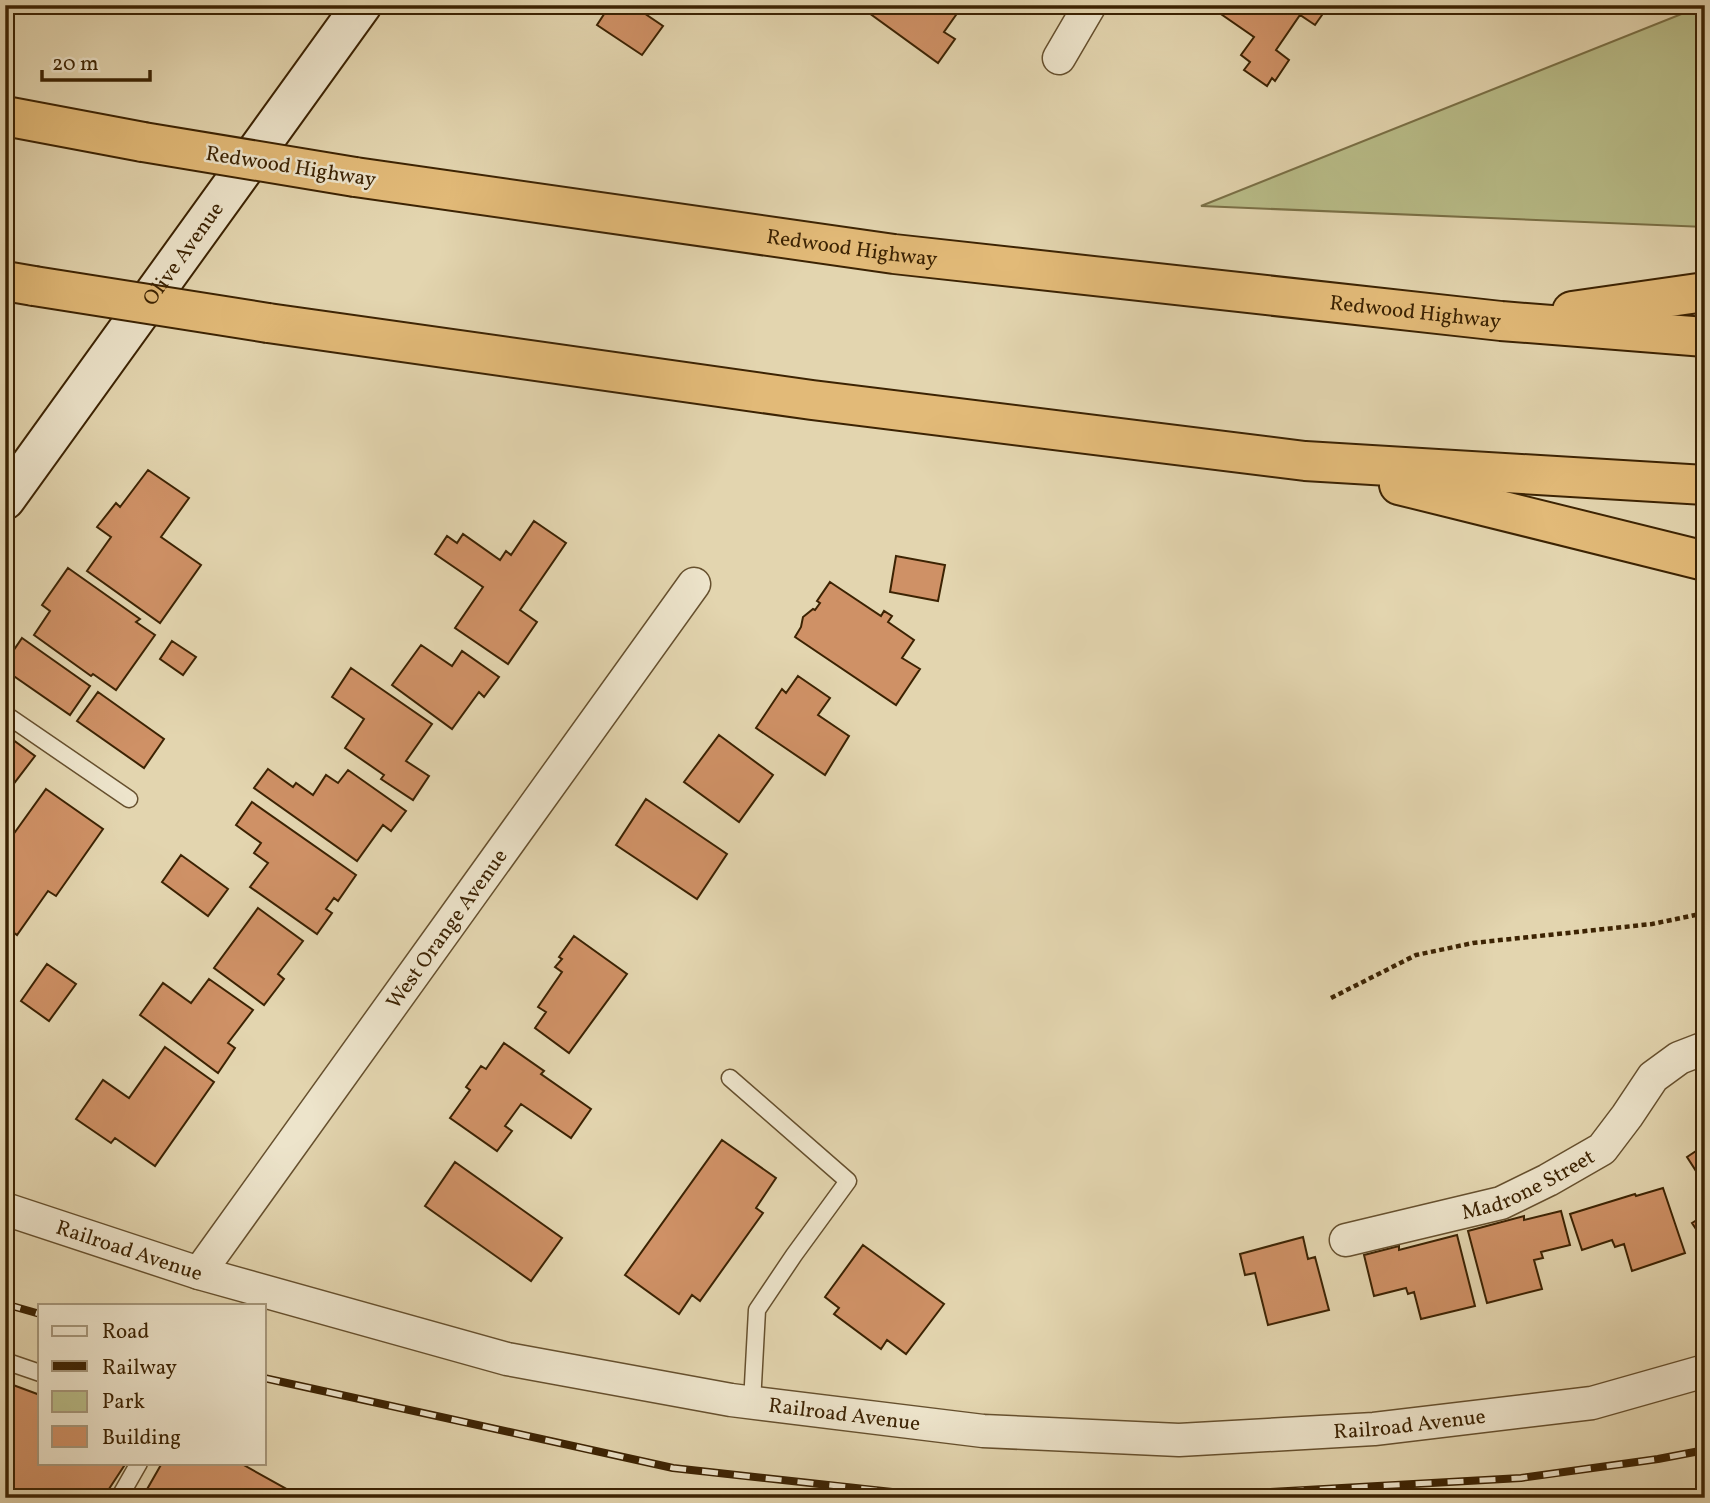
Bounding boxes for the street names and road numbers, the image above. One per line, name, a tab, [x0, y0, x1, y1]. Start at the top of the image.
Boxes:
street label: Redwood Highway	[203, 140, 379, 195]
street label: Olive Avenue	[137, 196, 231, 312]
street label: Redwood Highway	[764, 223, 939, 275]
street label: Redwood Highway	[1328, 289, 1503, 337]
street label: West Orange Avenue	[380, 844, 515, 1015]
street label: Madrone Street	[1459, 1143, 1600, 1228]
street label: Railroad Avenue	[52, 1214, 206, 1289]
street label: Railroad Avenue	[767, 1392, 922, 1439]
street label: Railroad Avenue	[1333, 1403, 1487, 1447]

